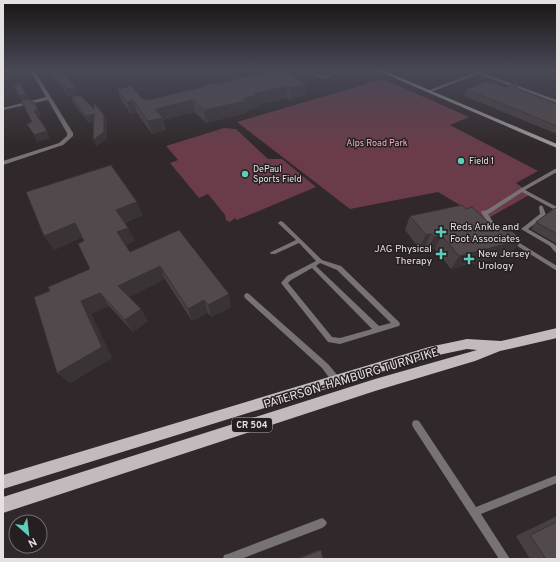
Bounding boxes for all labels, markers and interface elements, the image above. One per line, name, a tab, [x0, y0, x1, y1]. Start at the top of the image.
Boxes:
park label: Alps Road Park	[346, 138, 408, 149]
marker: Field 1	[456, 156, 466, 166]
place label: Field 1	[469, 156, 494, 167]
place label: DePaul Sports Field	[253, 164, 302, 185]
marker: DePaul Sports Field	[240, 169, 250, 179]
place label: Reds Ankle and Foot Associates	[450, 221, 520, 246]
marker: Reds Ankle and Foot Associates	[435, 226, 447, 238]
place label: JAG Physical Therapy	[374, 243, 432, 268]
marker: JAG Physical Therapy	[435, 248, 447, 260]
place label: New Jersey Urology	[478, 248, 530, 273]
marker: New Jersey Urology	[463, 253, 475, 265]
street label: PATERSON-HAMBURG TURNPIKE	[262, 345, 441, 413]
road number: CR 504	[232, 418, 272, 432]
north arrow	[8, 514, 48, 554]
text: N	[25, 534, 39, 550]

